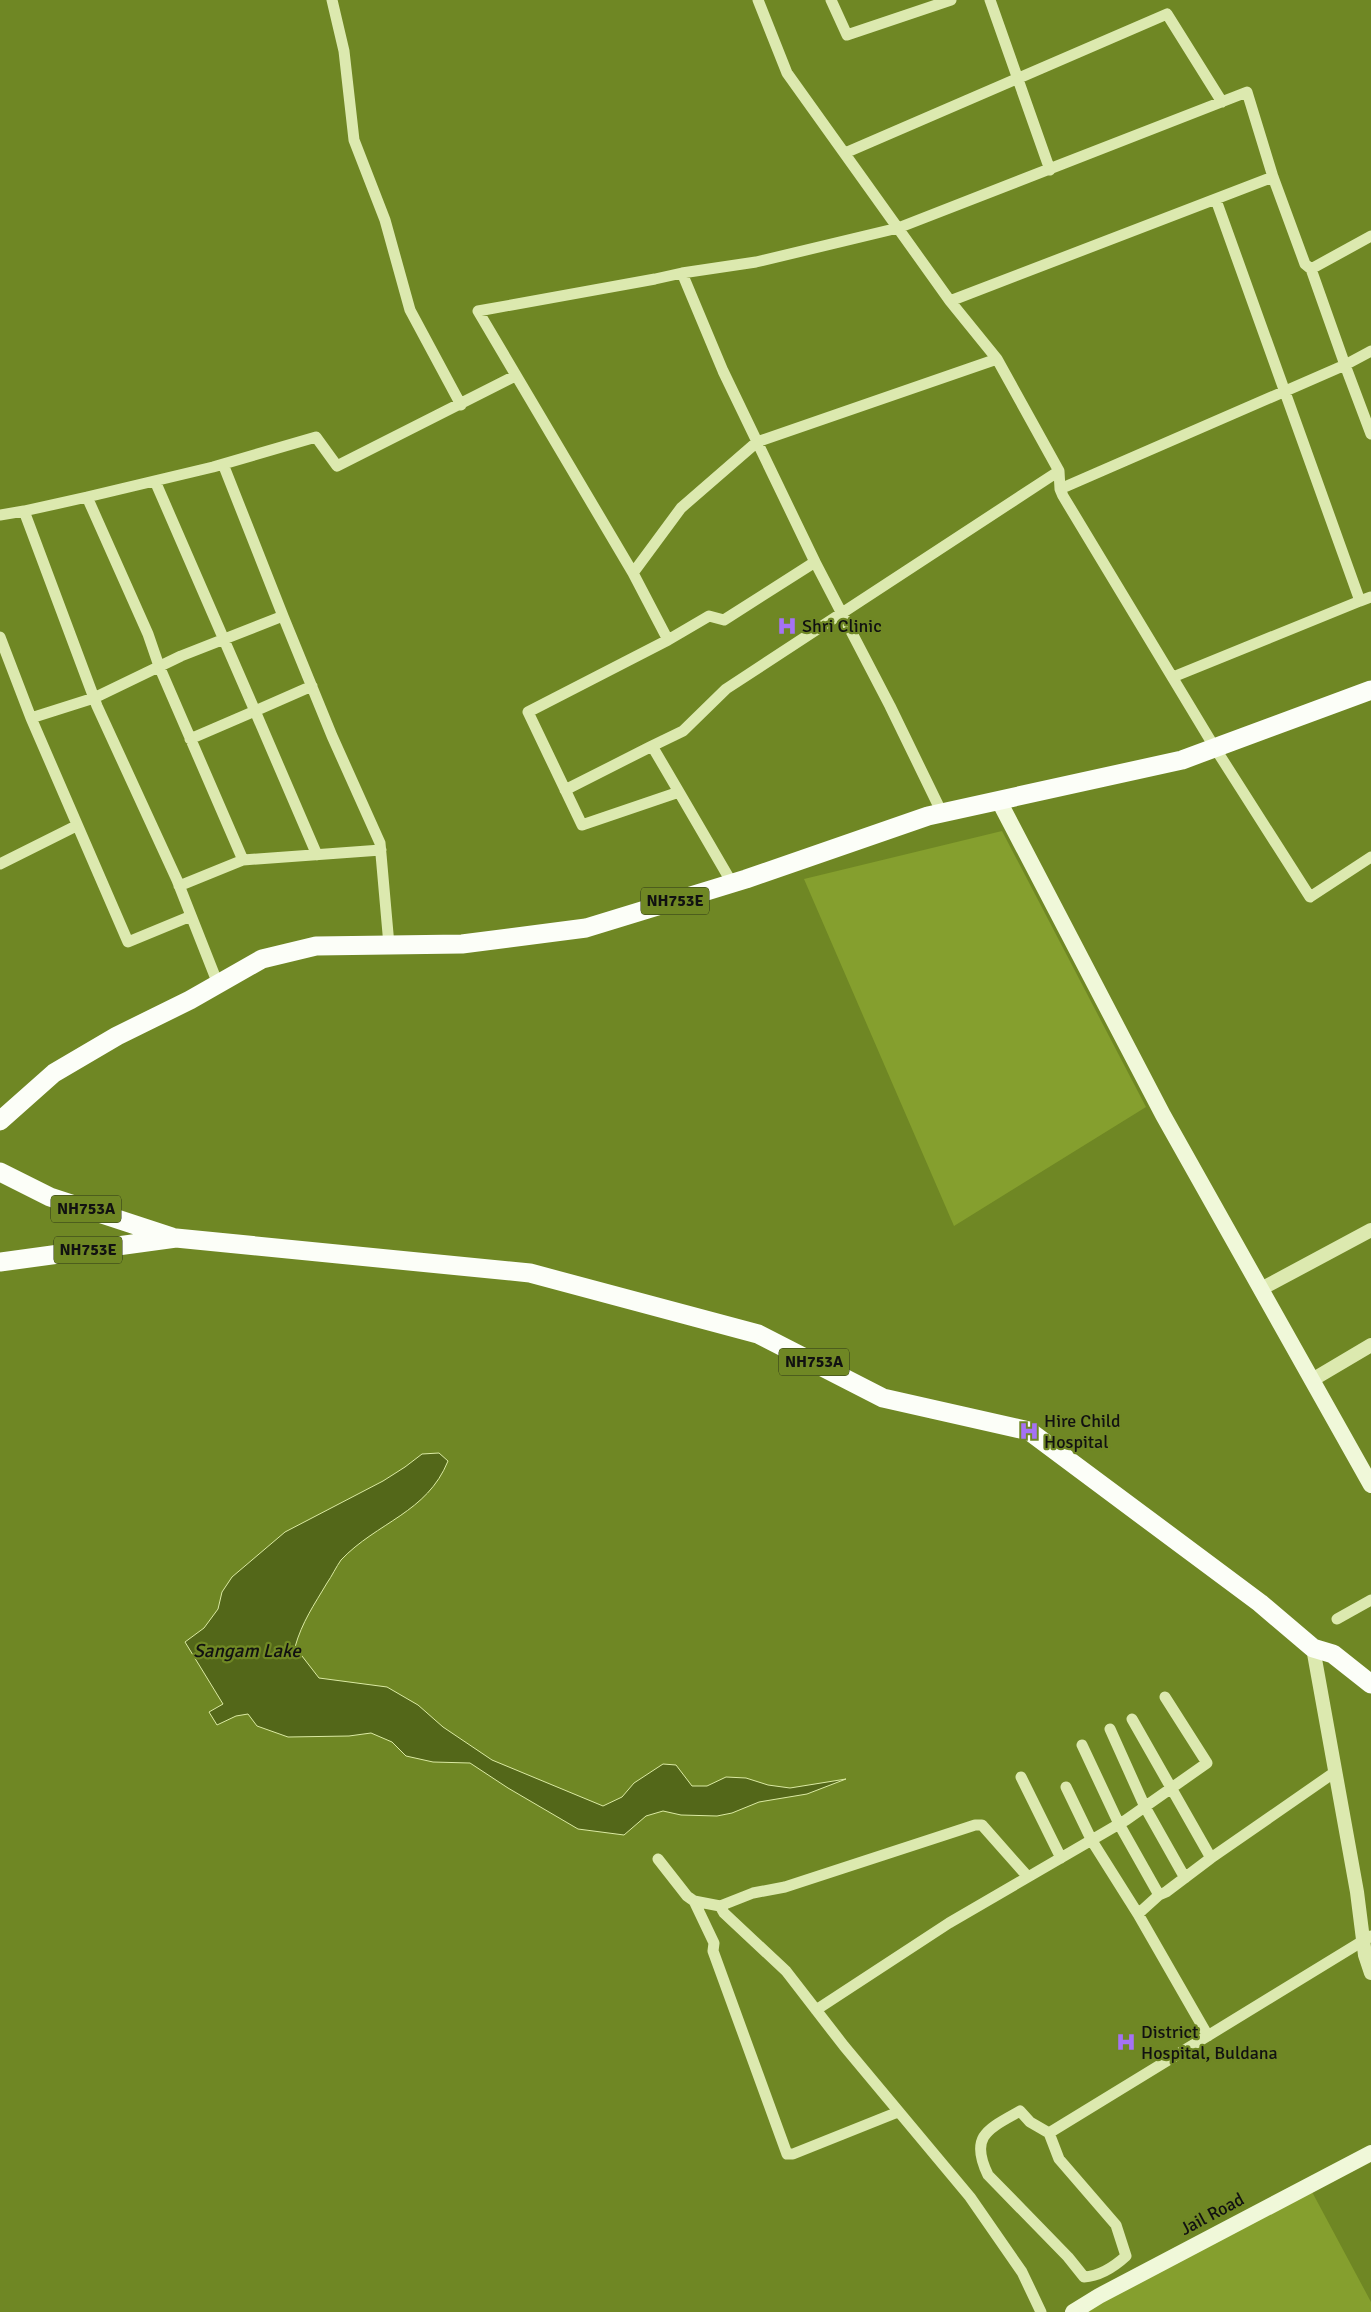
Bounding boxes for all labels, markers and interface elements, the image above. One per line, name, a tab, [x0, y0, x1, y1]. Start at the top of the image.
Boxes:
hospital icon: Shri Clinic	[776, 615, 798, 637]
place label: Shri Clinic	[802, 615, 882, 637]
road number: NH753E	[641, 888, 709, 914]
road number: NH753A	[51, 1196, 121, 1222]
road number: NH753E	[54, 1236, 122, 1264]
road number: NH753A	[779, 1348, 849, 1375]
place label: Hire Child Hospital	[1044, 1410, 1121, 1453]
hospital icon: Hire Child Hospital	[1018, 1420, 1040, 1442]
water label: Sangam Lake	[193, 1639, 302, 1663]
place label: District Hospital, Buldana	[1141, 2021, 1278, 2064]
hospital icon: District Hospital, Buldana	[1115, 2031, 1137, 2053]
street label: Jail Road	[1176, 2188, 1248, 2240]

